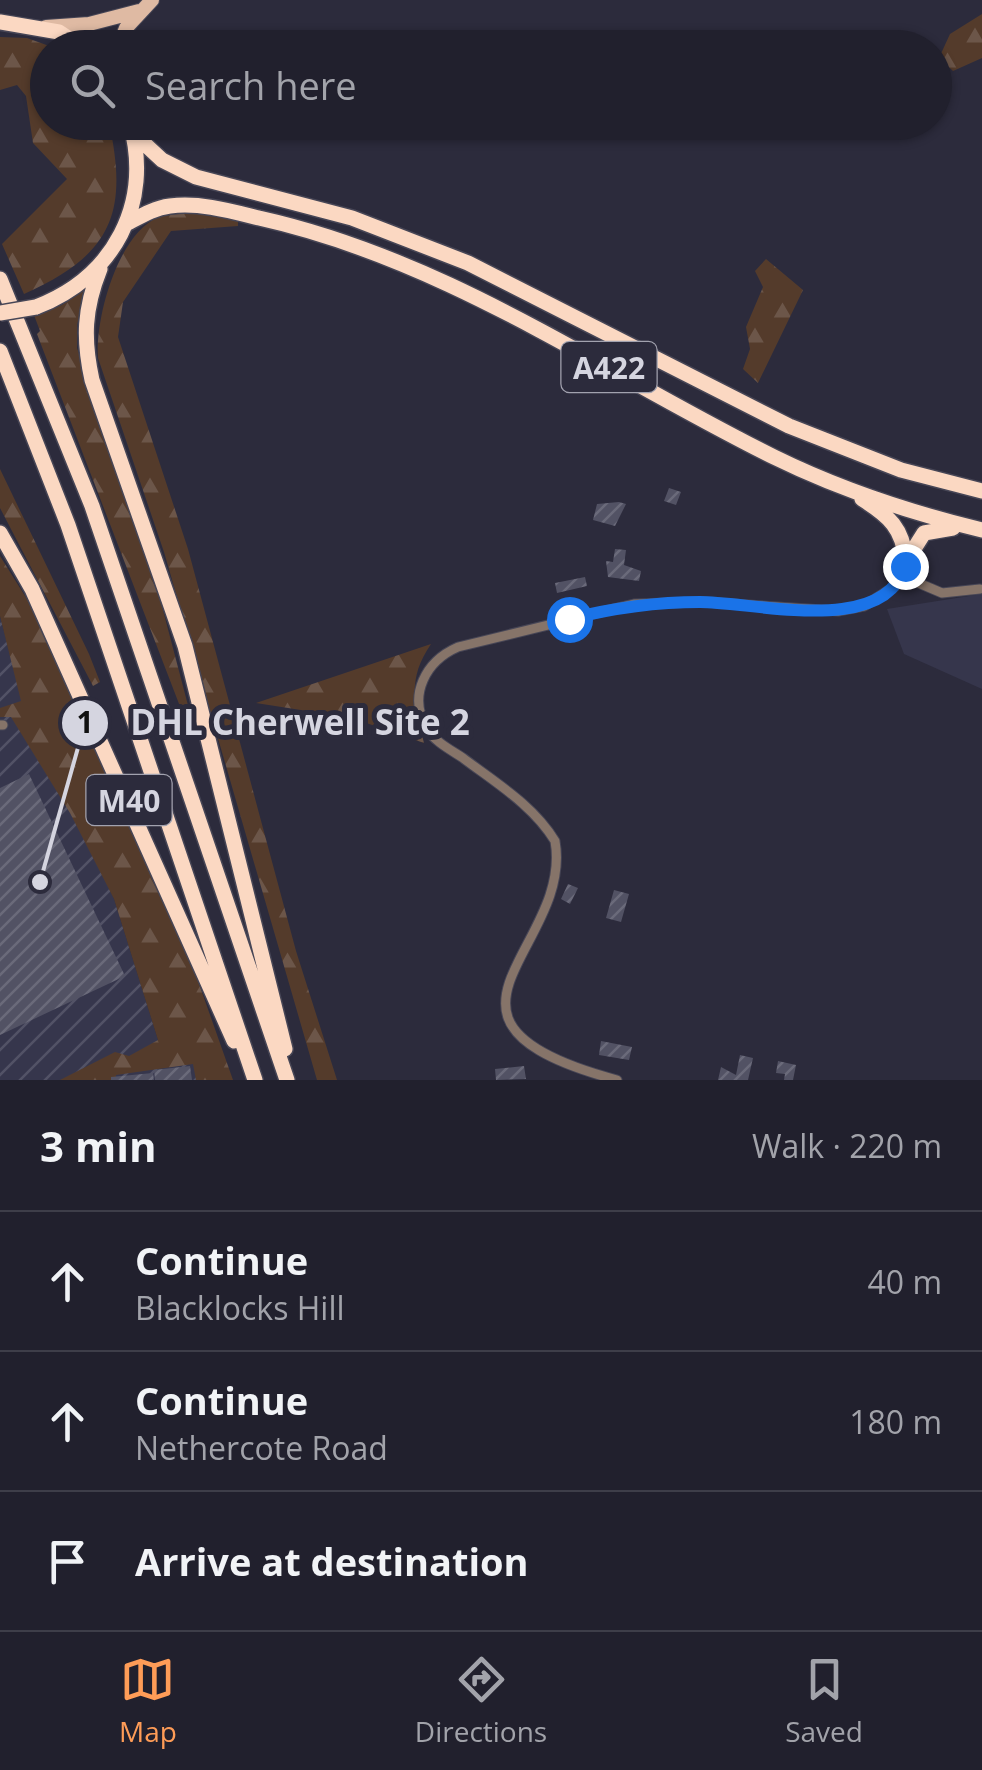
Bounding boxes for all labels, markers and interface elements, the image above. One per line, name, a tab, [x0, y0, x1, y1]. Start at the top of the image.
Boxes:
search box	[30, 30, 952, 140]
icon: search	[65, 58, 120, 113]
text: Search here	[145, 59, 357, 111]
road number: A422	[562, 342, 656, 392]
route end	[883, 544, 929, 590]
route start	[547, 597, 593, 643]
callout: DHL Cherwell Site 2	[60, 690, 489, 755]
text: DHL Cherwell Site 2	[130, 698, 470, 745]
text: 1	[76, 701, 94, 742]
road number: M40	[86, 775, 172, 825]
text: 3 min	[40, 1117, 157, 1174]
text: Walk · 220 m	[752, 1124, 942, 1167]
text: Continue	[135, 1234, 308, 1286]
icon: ahead	[40, 1254, 95, 1309]
text: 40 m	[867, 1260, 942, 1303]
text: Blacklocks Hill	[135, 1286, 345, 1329]
text: Continue	[135, 1374, 308, 1426]
icon: ahead	[40, 1394, 95, 1449]
text: 180 m	[849, 1400, 942, 1443]
text: Nethercote Road	[135, 1426, 388, 1469]
icon: arrive	[40, 1534, 95, 1589]
text: Arrive at destination	[135, 1535, 529, 1587]
tab: Map	[119, 1652, 177, 1750]
tab: Directions	[415, 1652, 547, 1750]
tab: Saved	[785, 1652, 863, 1750]

